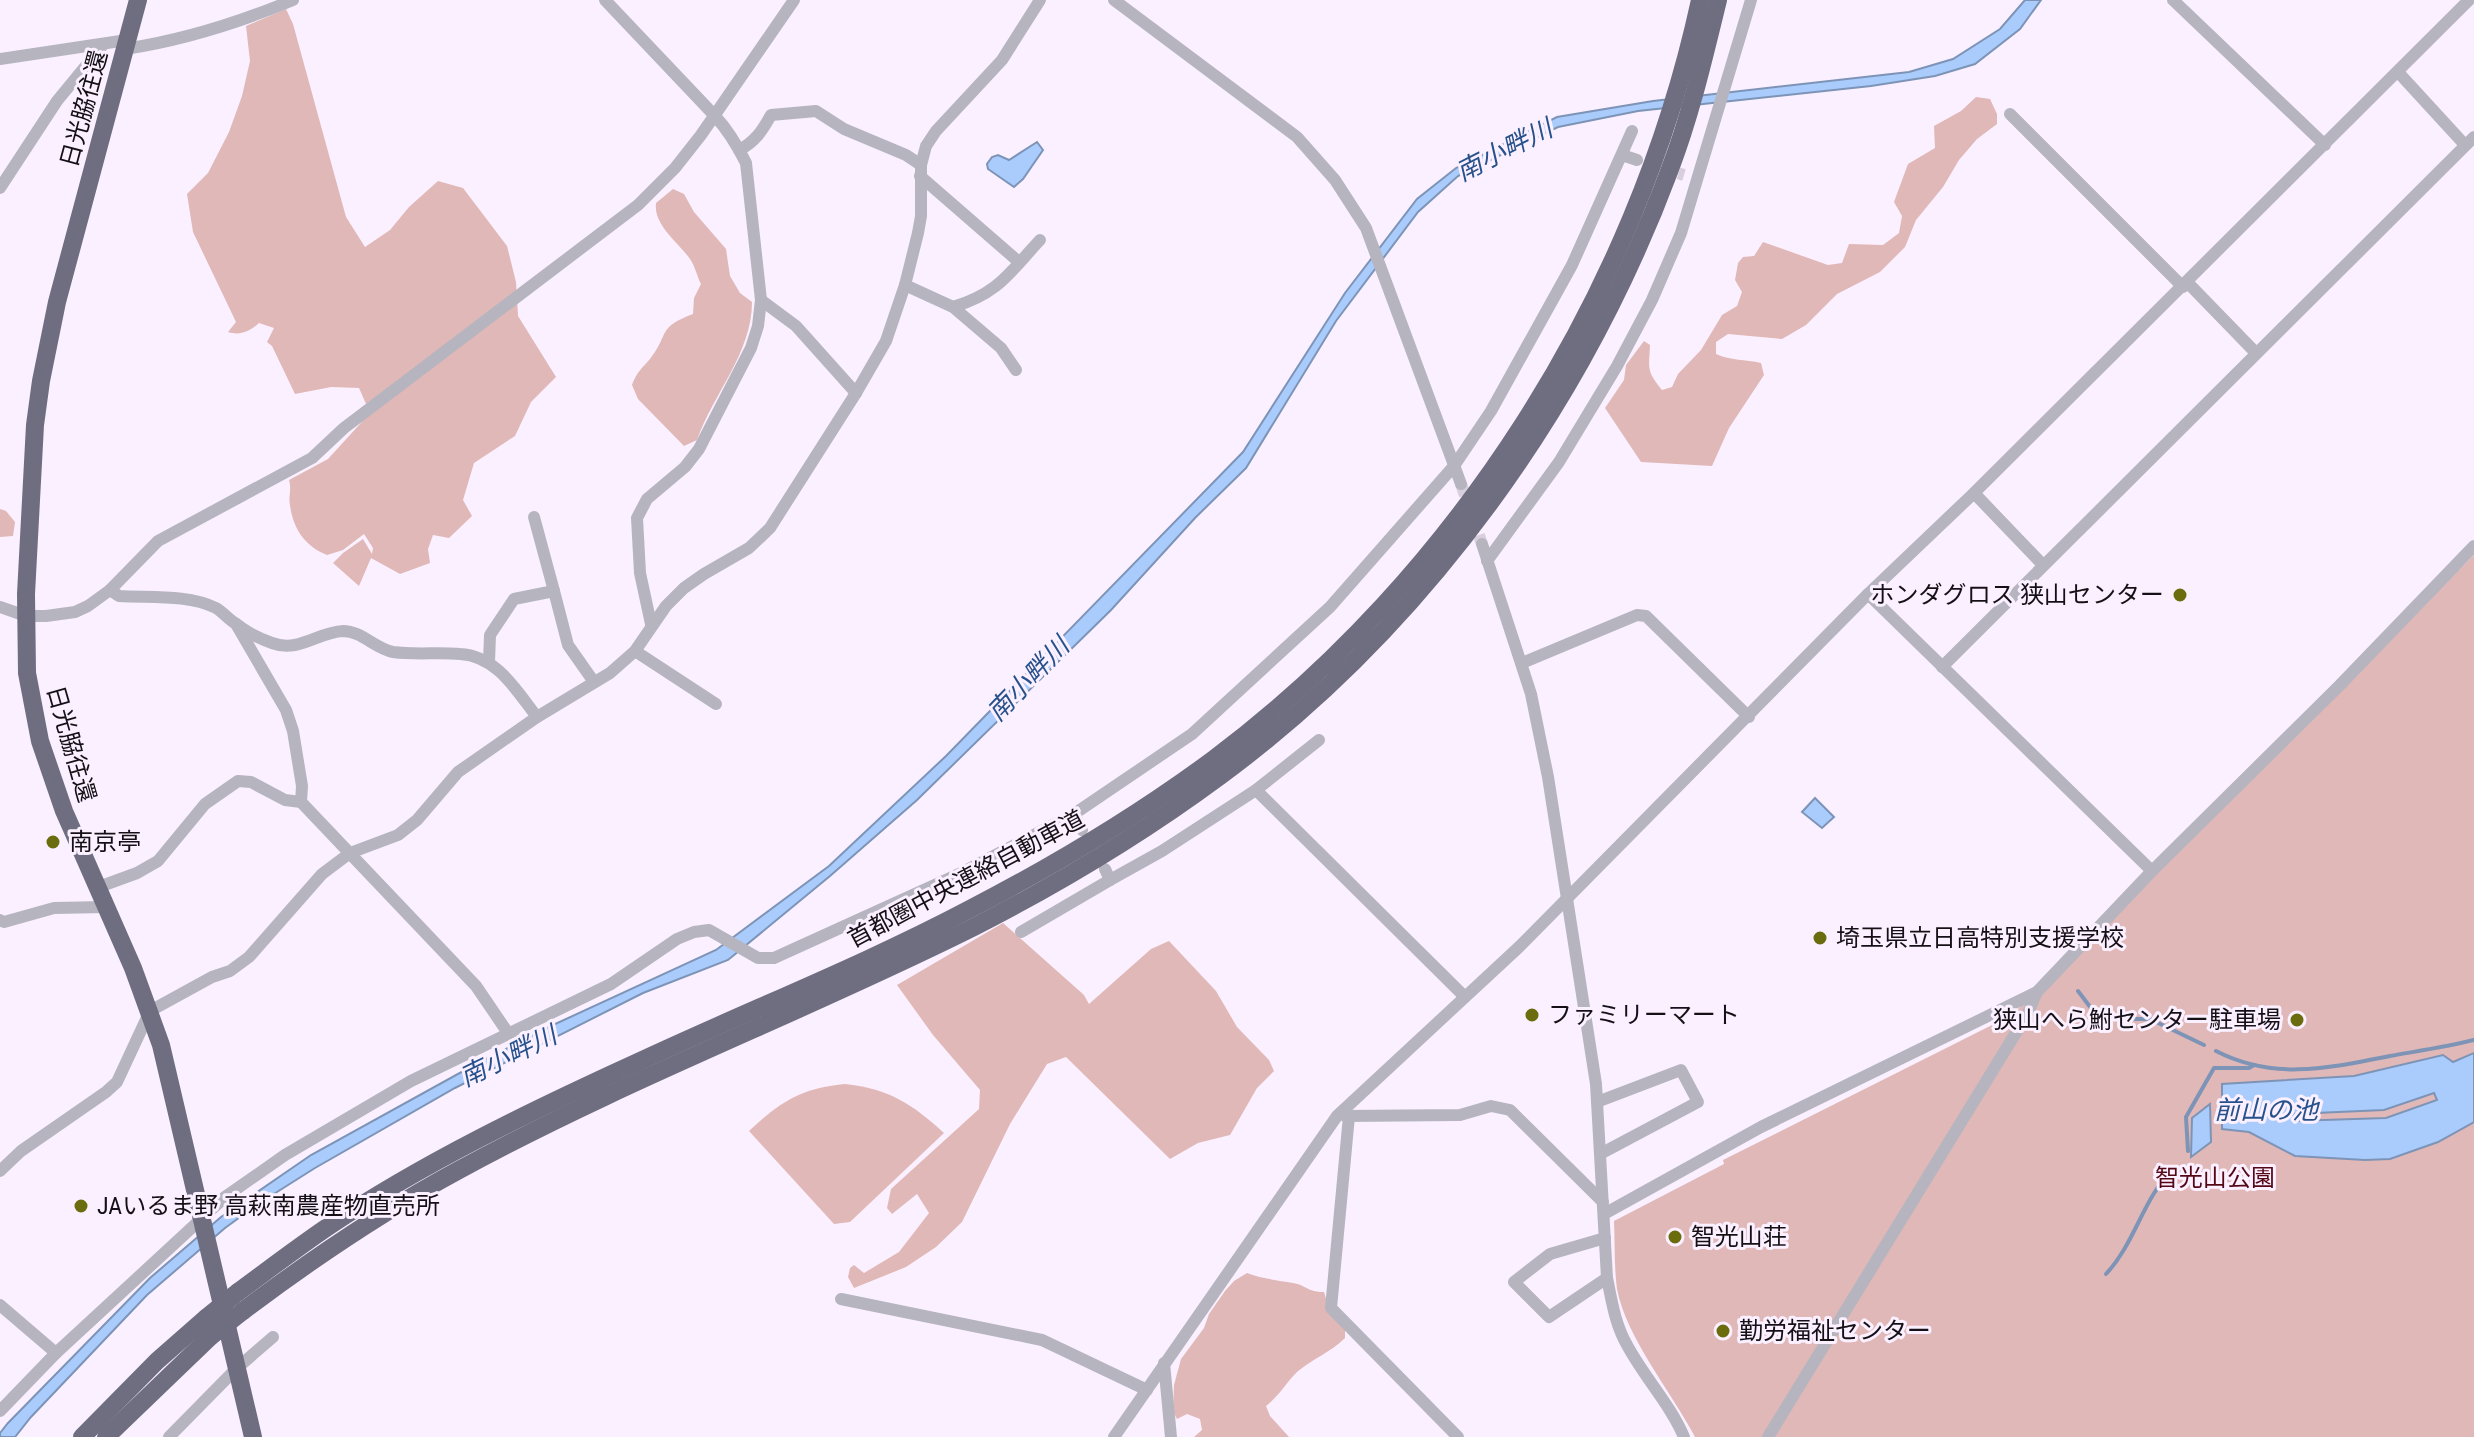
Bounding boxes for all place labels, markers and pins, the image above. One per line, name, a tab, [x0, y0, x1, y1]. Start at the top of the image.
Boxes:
place label: ホンダグロス 狭山センター	[1870, 581, 2164, 609]
marker: ホンダグロス 狭山センター	[2171, 586, 2189, 604]
place label: 南京亭	[69, 828, 141, 856]
marker: 南京亭	[44, 833, 62, 851]
place label: 埼玉県立日高特別支援学校	[1836, 924, 2124, 952]
marker: 埼玉県立日高特別支援学校	[1811, 929, 1829, 947]
place label: ファミリーマート	[1548, 1001, 1740, 1029]
marker: ファミリーマート	[1523, 1006, 1541, 1024]
place label: 狭山へら鮒センター駐車場	[1993, 1006, 2281, 1034]
marker: 狭山へら鮒センター駐車場	[2288, 1011, 2306, 1029]
place label: JAいるま野 高萩南農産物直売所	[97, 1192, 440, 1220]
marker: JAいるま野 高萩南農産物直売所	[72, 1197, 90, 1215]
place label: 智光山荘	[1691, 1223, 1787, 1251]
marker: 智光山荘	[1666, 1228, 1684, 1246]
place label: 勤労福祉センター	[1739, 1317, 1931, 1345]
marker: 勤労福祉センター	[1714, 1322, 1732, 1340]

